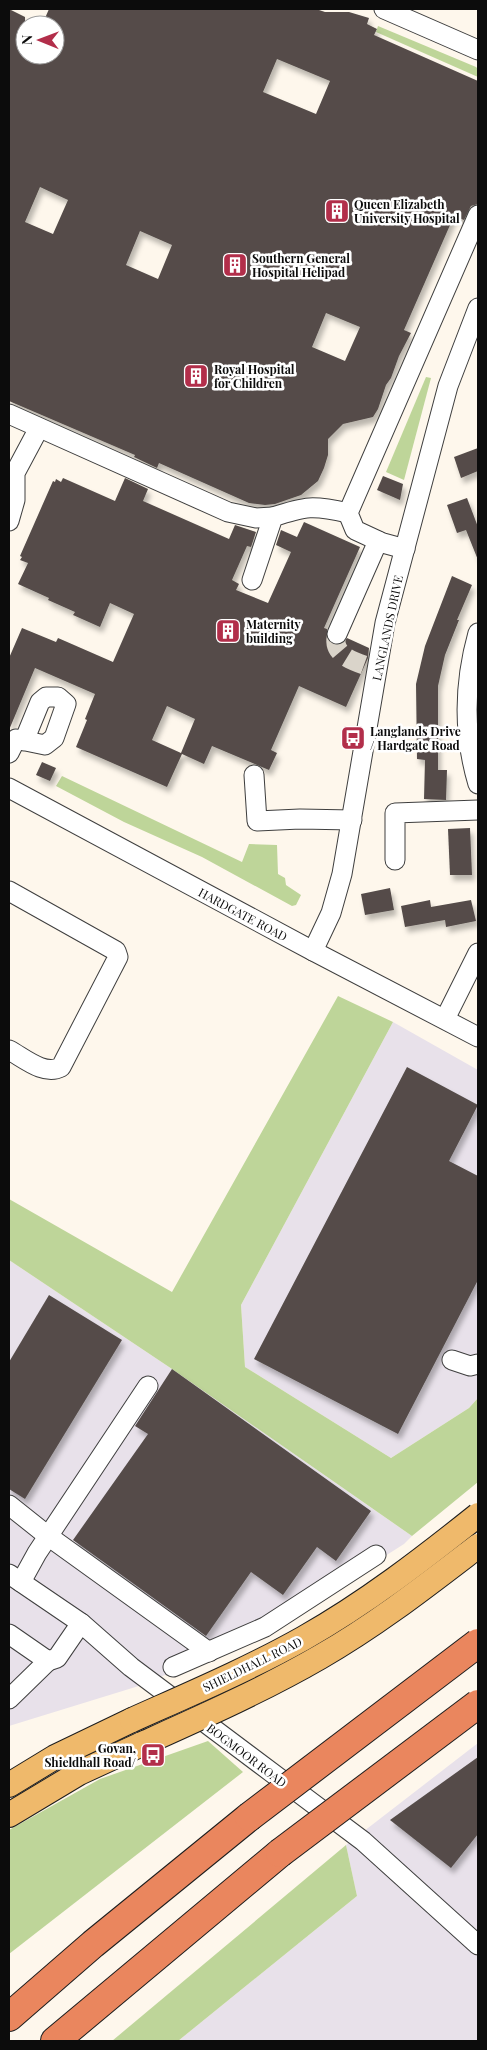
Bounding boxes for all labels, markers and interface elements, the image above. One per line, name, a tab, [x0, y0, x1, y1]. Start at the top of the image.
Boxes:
north arrow	[15, 15, 65, 65]
text: N	[17, 35, 36, 45]
place label: Queen Elizabeth University Hospital	[354, 196, 460, 226]
building icon: Queen Elizabeth University Hospital	[324, 198, 350, 224]
place label: Southern General Hospital Helipad	[252, 250, 350, 280]
building icon: Southern General Hospital Helipad	[222, 252, 248, 278]
place label: Royal Hospital for Children	[214, 361, 295, 391]
building icon: Royal Hospital for Children	[183, 363, 209, 389]
street label: LANGLANDS DRIVE	[368, 574, 406, 682]
place label: Maternity building	[246, 616, 301, 646]
building icon: Maternity building	[215, 618, 241, 644]
place label: Langlands Drive / Hardgate Road	[370, 723, 461, 753]
bus stop icon: Langlands Drive / Hardgate Road	[340, 725, 366, 751]
street label: HARDGATE ROAD	[196, 884, 291, 944]
street label: SHIELDHALL ROAD	[200, 1633, 305, 1695]
street label: BOGMOOR ROAD	[204, 1720, 290, 1790]
place label: Govan, Shieldhall Road/	[44, 1740, 137, 1770]
bus stop icon: Govan, Shieldhall Road/	[140, 1742, 166, 1768]

